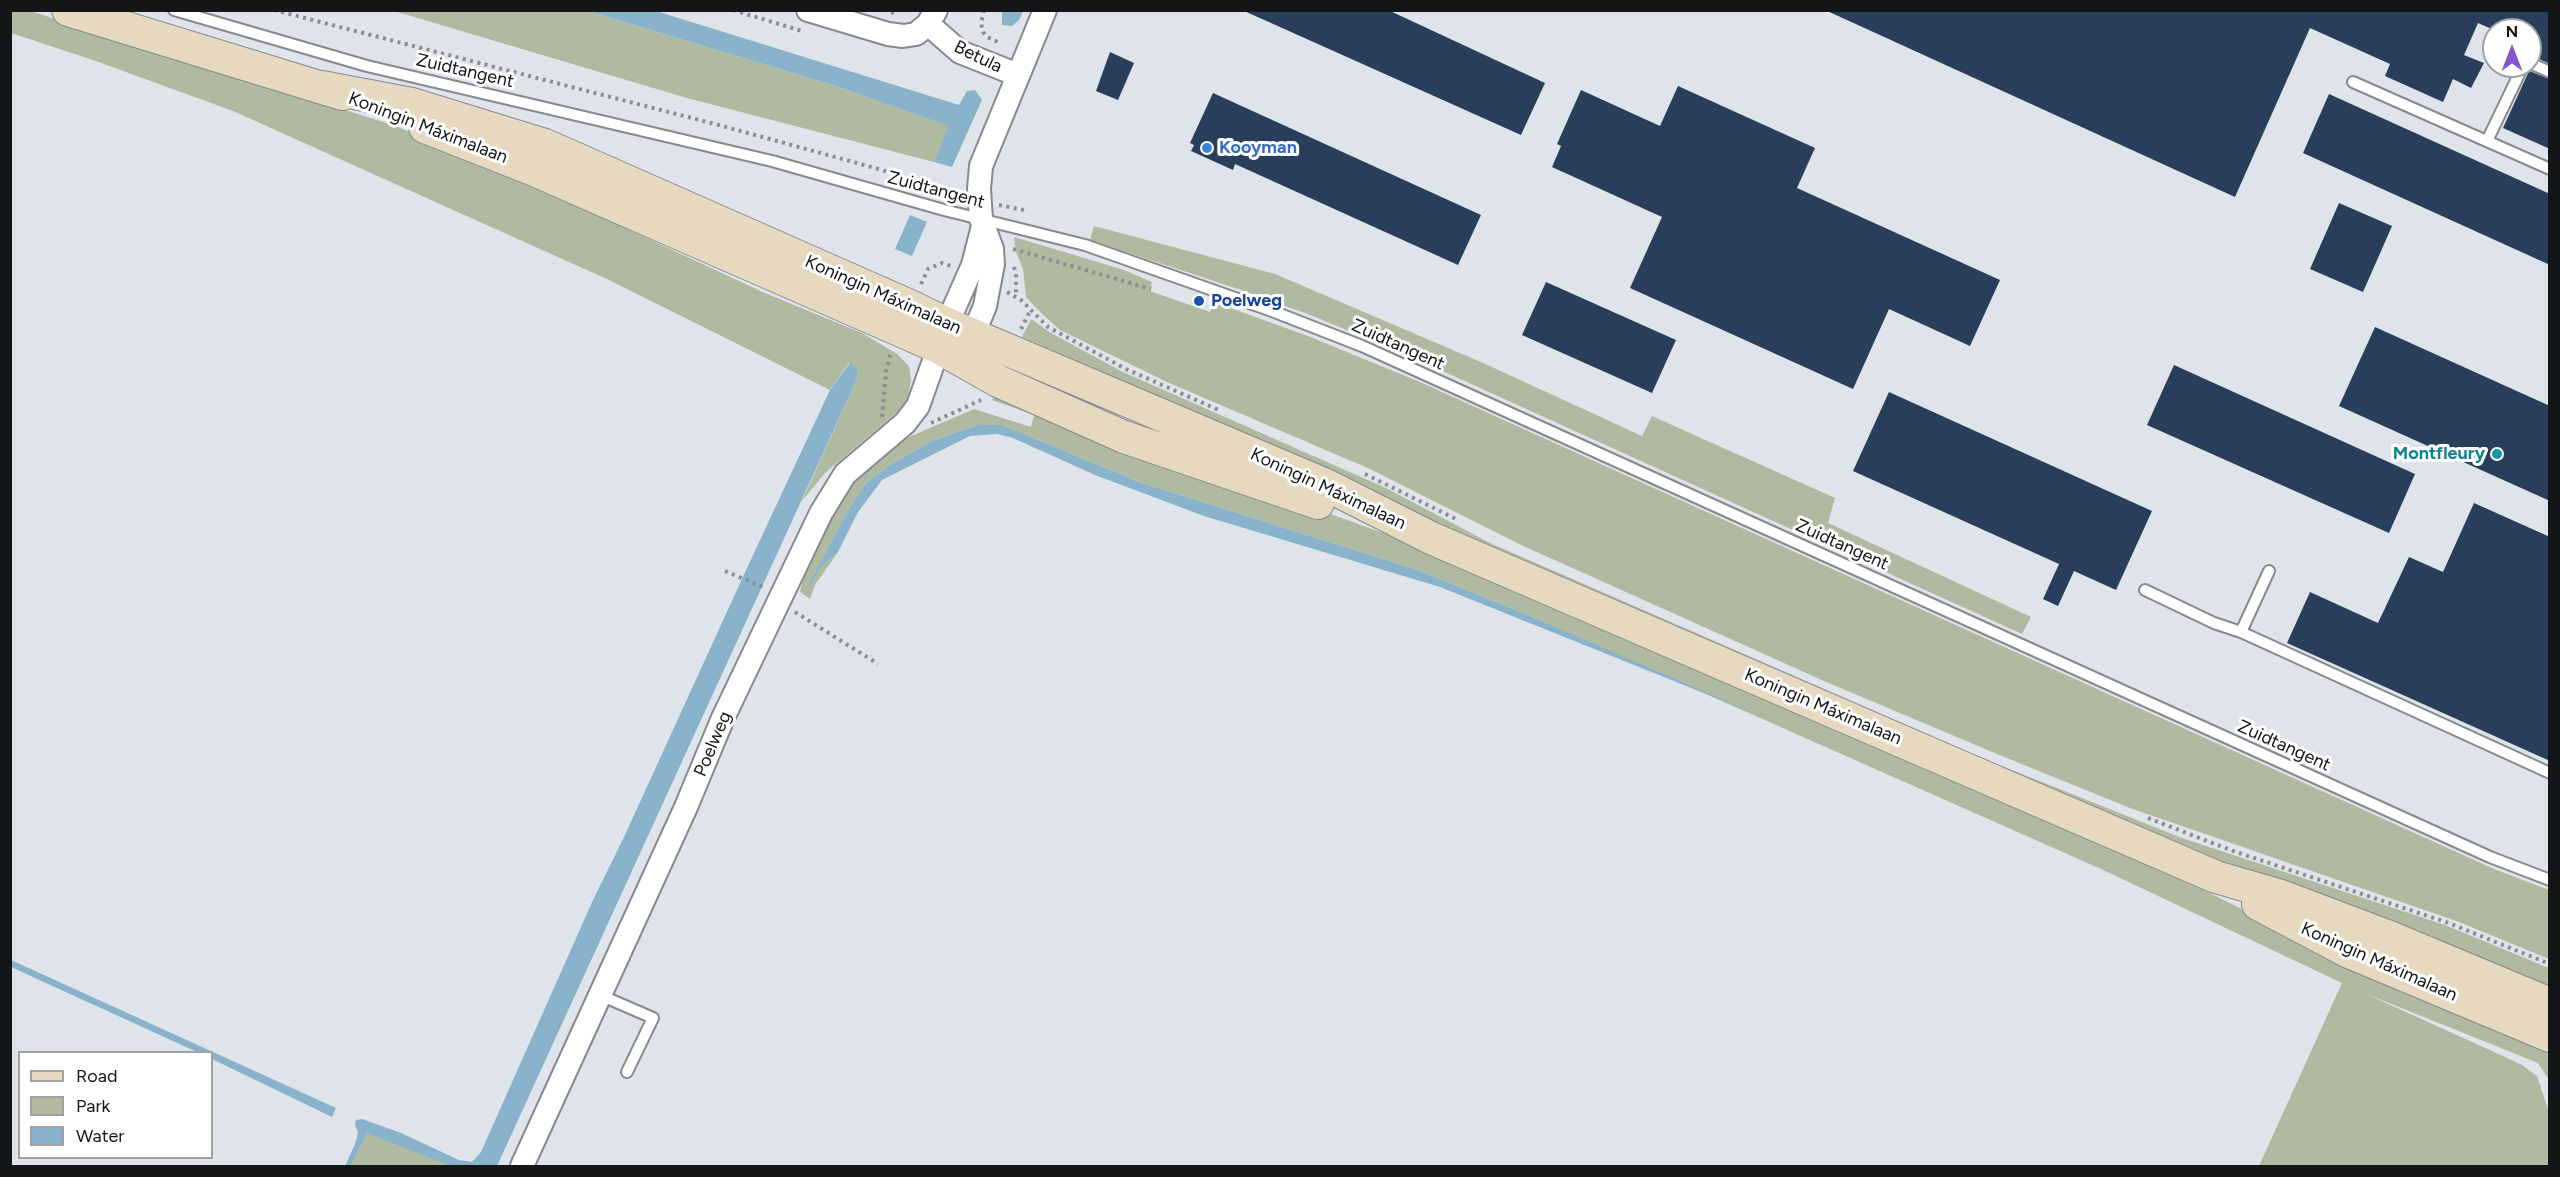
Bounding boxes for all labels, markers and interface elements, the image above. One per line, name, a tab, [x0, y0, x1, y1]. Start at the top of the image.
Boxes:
north arrow	[2482, 18, 2542, 78]
text: N	[2506, 22, 2518, 41]
street label: Betula	[950, 36, 1006, 78]
street label: Zuidtangent	[414, 49, 516, 93]
street label: Koningin Máximalaan	[345, 88, 511, 168]
place label: Kooyman	[1219, 137, 1297, 159]
marker: Kooyman	[1200, 141, 1214, 155]
street label: Zuidtangent	[885, 167, 987, 213]
street label: Koningin Máximalaan	[802, 251, 964, 339]
place label: Poelweg	[1211, 290, 1282, 312]
marker: Poelweg	[1192, 294, 1206, 308]
street label: Zuidtangent	[1348, 315, 1448, 375]
place label: Montfleury	[2393, 443, 2485, 465]
street label: Koningin Máximalaan	[1247, 444, 1409, 534]
marker: Montfleury	[2490, 447, 2504, 461]
street label: Zuidtangent	[1792, 515, 1892, 575]
street label: Koningin Máximalaan	[1741, 664, 1905, 750]
street label: Poelweg	[690, 708, 736, 780]
street label: Zuidtangent	[2234, 716, 2334, 776]
street label: Koningin Máximalaan	[2298, 918, 2460, 1006]
legend	[18, 1051, 213, 1159]
text: Road	[76, 1065, 117, 1087]
text: Park	[76, 1095, 110, 1117]
text: Water	[76, 1125, 124, 1147]

